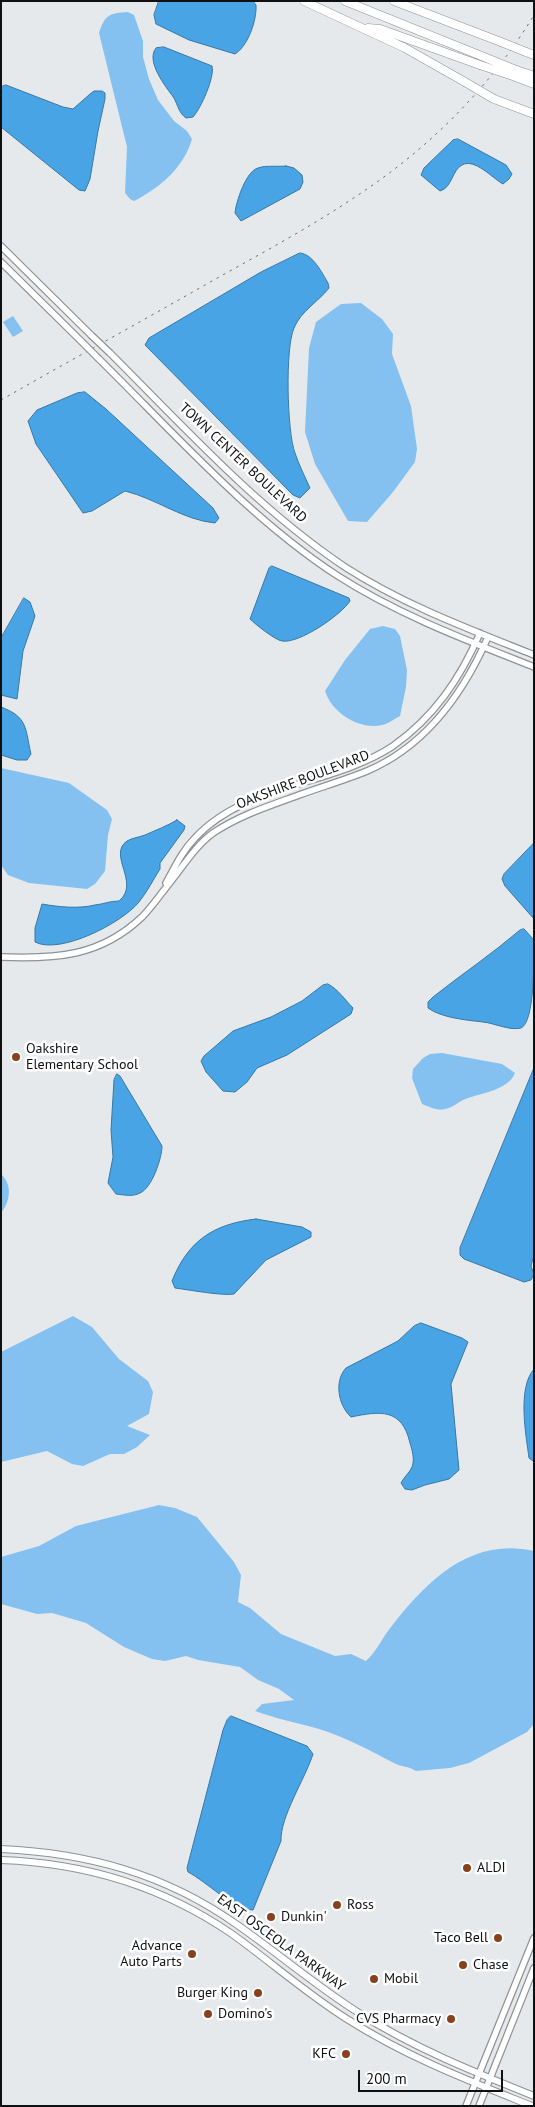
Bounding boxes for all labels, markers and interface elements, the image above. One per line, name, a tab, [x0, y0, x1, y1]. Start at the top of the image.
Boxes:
street label: TOWN CENTER BOULEVARD	[176, 400, 310, 526]
street label: OAKSHIRE BOULEVARD	[234, 747, 372, 813]
place label: Oakshire Elementary School	[26, 1041, 138, 1074]
marker: Oakshire Elementary School	[10, 1051, 22, 1063]
place label: ALDI	[477, 1860, 506, 1876]
marker: ALDI	[461, 1862, 473, 1874]
street label: EAST OSCEOLA PARKWAY	[214, 1891, 348, 1995]
place label: Ross	[347, 1897, 374, 1913]
marker: Ross	[331, 1899, 343, 1911]
place label: Dunkin'	[281, 1909, 327, 1925]
marker: Dunkin'	[265, 1911, 277, 1923]
place label: Taco Bell	[434, 1930, 488, 1946]
marker: Taco Bell	[492, 1932, 504, 1944]
place label: Advance Auto Parts	[120, 1938, 182, 1970]
marker: Advance Auto Parts	[186, 1948, 198, 1960]
place label: Chase	[473, 1957, 509, 1973]
marker: Chase	[457, 1959, 469, 1971]
place label: Mobil	[384, 1971, 418, 1987]
marker: Mobil	[368, 1973, 380, 1985]
place label: Burger King	[177, 1985, 248, 2001]
marker: Burger King	[252, 1987, 264, 1999]
place label: Domino's	[218, 2006, 272, 2022]
marker: Domino's	[202, 2008, 214, 2020]
place label: CVS Pharmacy	[356, 2011, 441, 2027]
marker: CVS Pharmacy	[445, 2013, 457, 2025]
place label: KFC	[312, 2046, 336, 2062]
marker: KFC	[340, 2048, 352, 2060]
scale bar	[360, 2060, 505, 2092]
text: 200 m	[366, 2069, 407, 2088]

